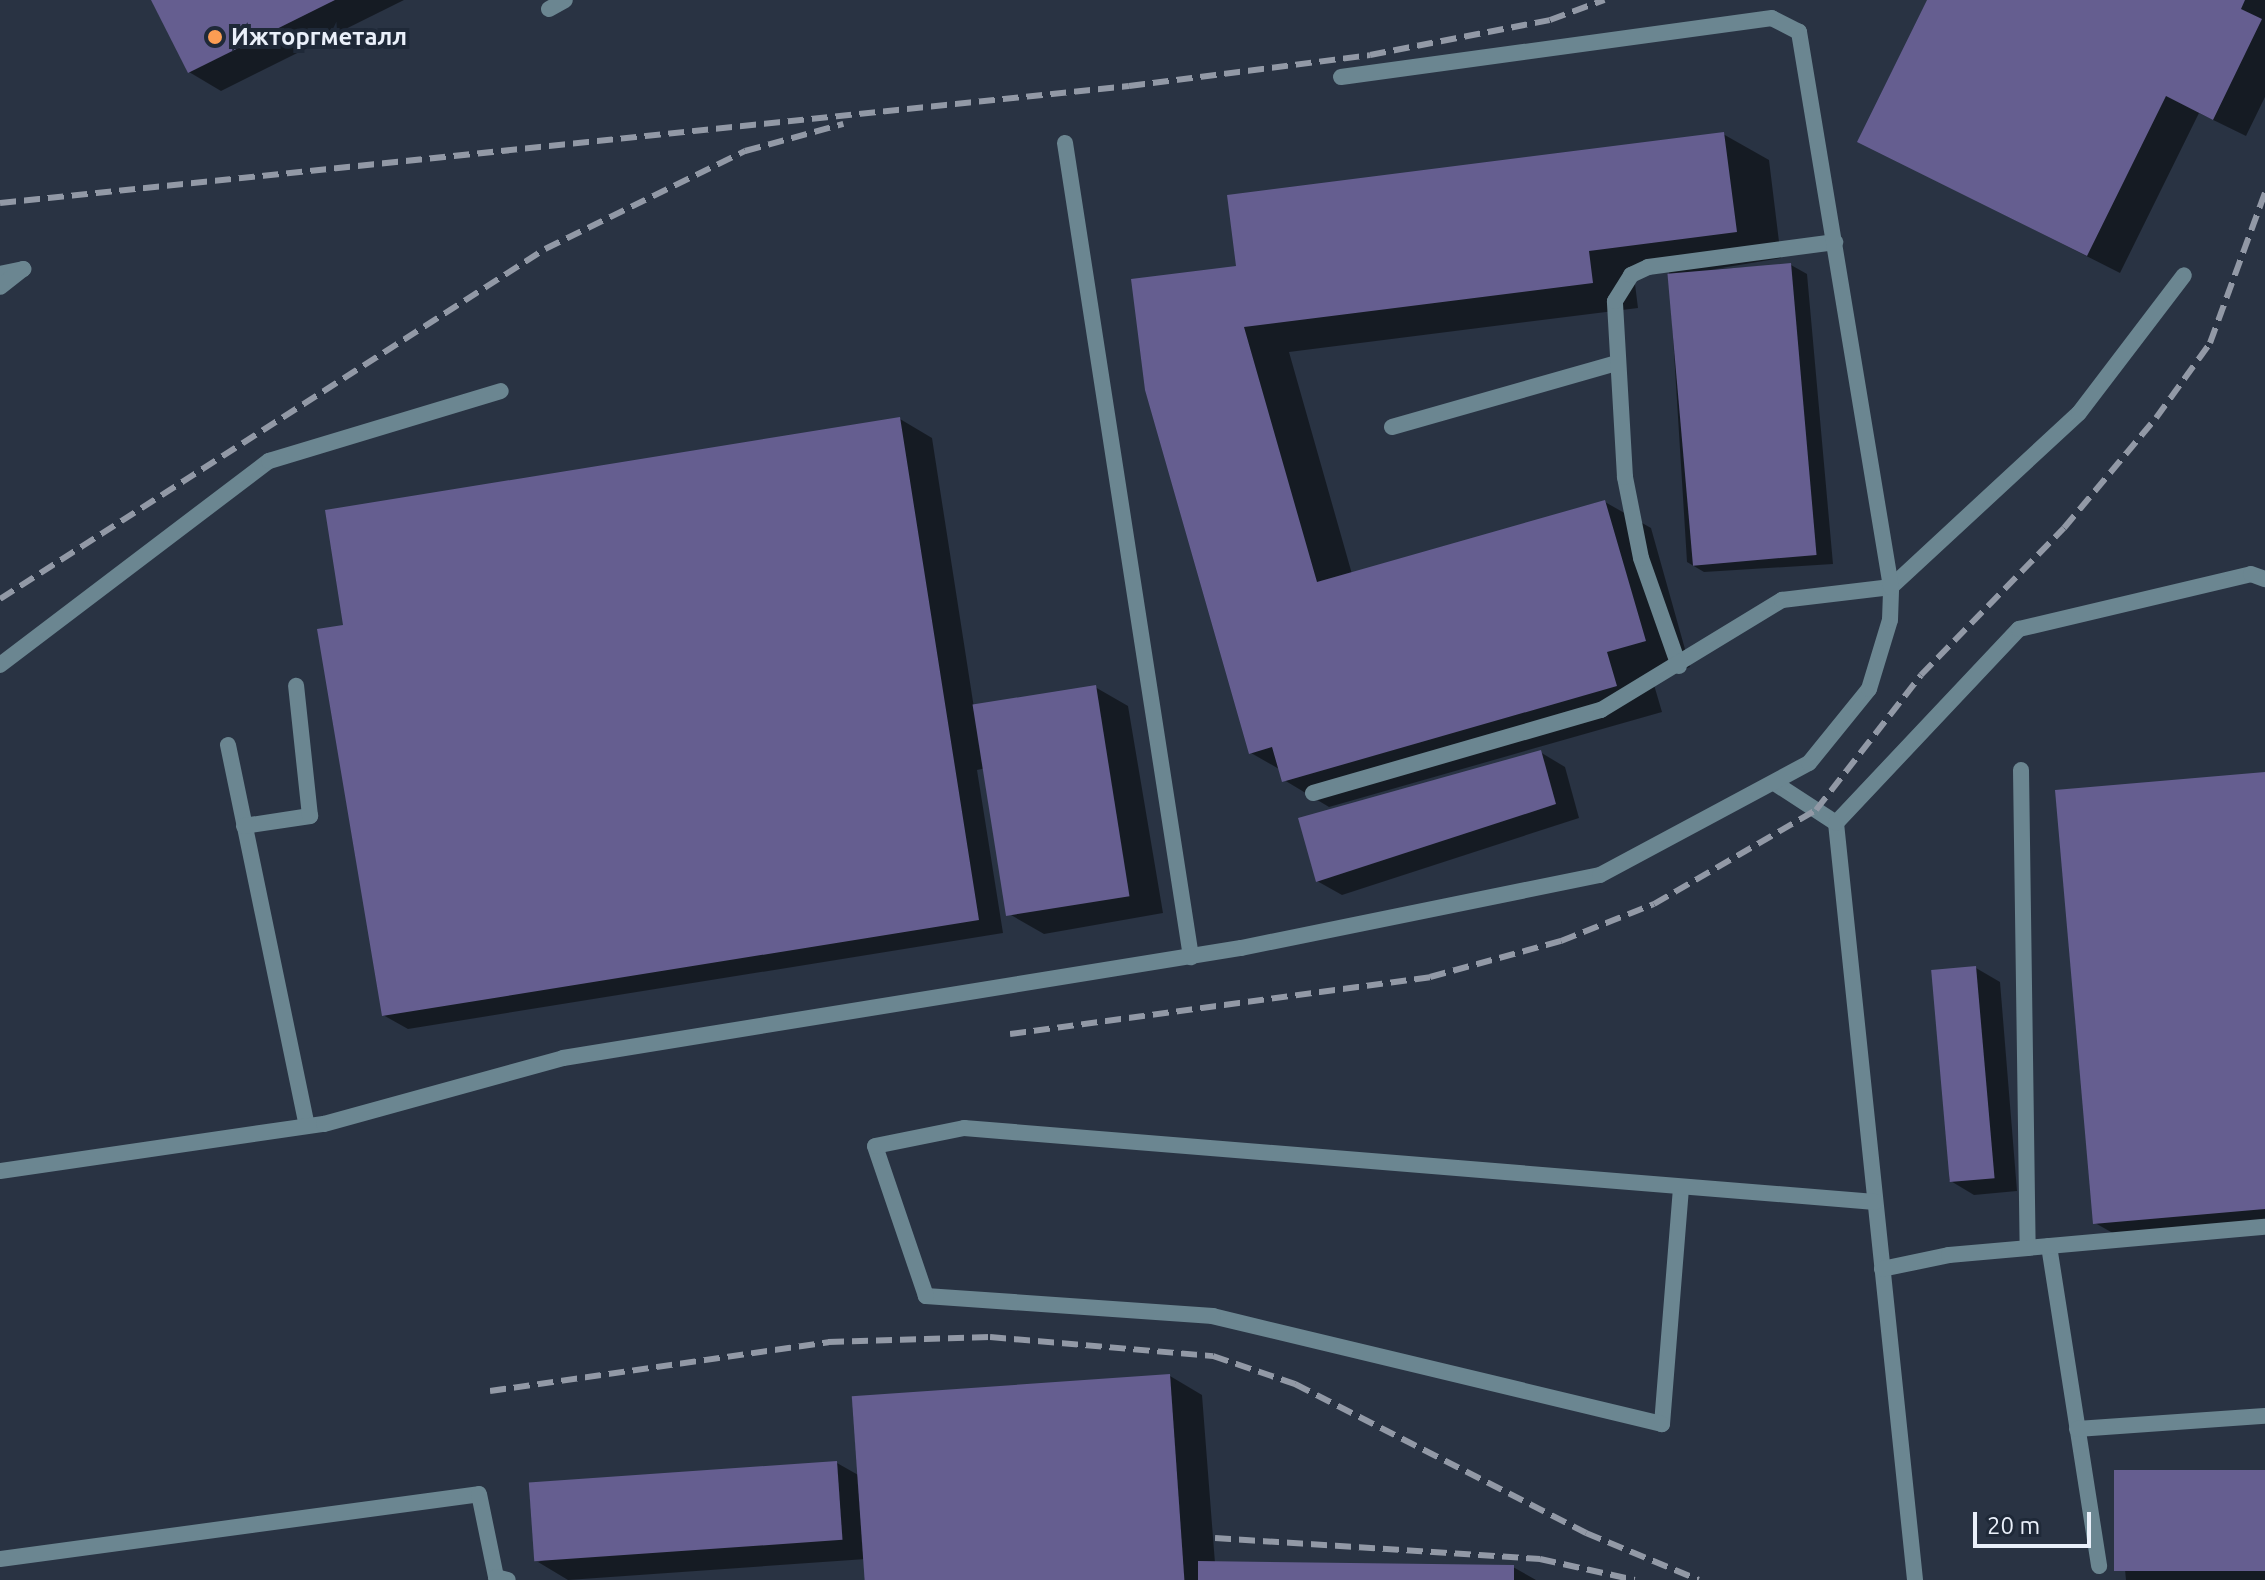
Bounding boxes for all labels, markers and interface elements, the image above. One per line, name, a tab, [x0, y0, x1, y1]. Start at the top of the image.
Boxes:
place label: Ижторгметалл	[231, 23, 407, 51]
marker: Ижторгметалл	[206, 28, 224, 46]
scale bar	[1977, 1496, 2095, 1546]
text: 20 m	[1987, 1512, 2040, 1539]

